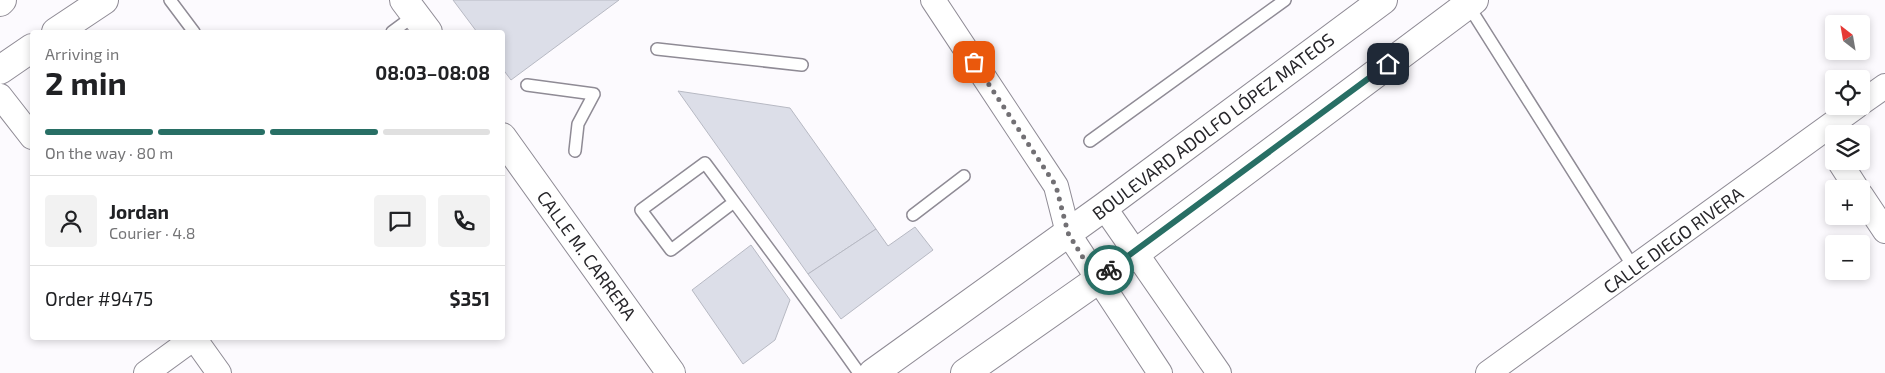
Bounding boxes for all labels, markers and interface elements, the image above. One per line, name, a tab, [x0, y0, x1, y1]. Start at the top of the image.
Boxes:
north arrow	[1825, 15, 1870, 60]
map controls	[1825, 15, 1870, 280]
street label: BOULEVARD ADOLFO LÓPEZ MATEOS	[1088, 28, 1338, 224]
pin	[953, 41, 995, 83]
pin	[1367, 43, 1409, 85]
text: Arriving in	[45, 44, 119, 63]
icon: bag	[960, 48, 988, 76]
icon: home	[1374, 50, 1402, 78]
text: 08:03–08:08	[375, 61, 490, 84]
text: 2 min	[45, 63, 127, 101]
button: locate	[1825, 70, 1870, 115]
button: layers	[1825, 125, 1870, 170]
text: On the way · 80 m	[45, 143, 173, 162]
button: +	[1825, 180, 1870, 225]
street label: CALLE DIEGO RIVERA	[1599, 181, 1748, 298]
street label: CALLE M. CARRERA	[533, 186, 642, 324]
button: person	[45, 195, 97, 247]
button: chat	[374, 195, 426, 247]
button: phone	[438, 195, 490, 247]
text: Jordan	[109, 200, 169, 223]
text: Courier · 4.8	[109, 223, 196, 242]
button: −	[1825, 235, 1870, 280]
courier	[1084, 245, 1134, 295]
icon: bike	[1095, 256, 1123, 284]
text: Order #9475	[45, 287, 153, 310]
text: $351	[450, 287, 490, 310]

